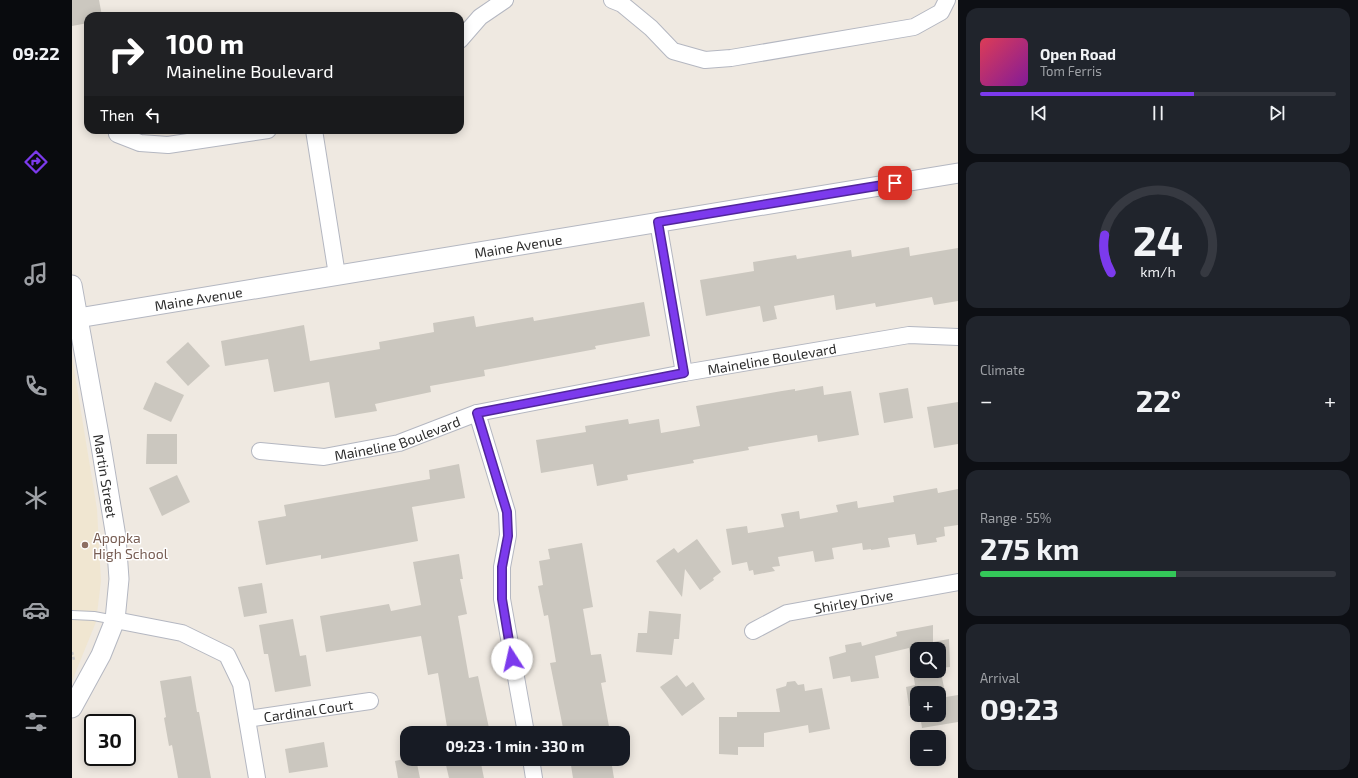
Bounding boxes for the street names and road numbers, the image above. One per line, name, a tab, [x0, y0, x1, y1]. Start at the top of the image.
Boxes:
street label: Maine Avenue	[473, 230, 563, 261]
street label: Maine Avenue	[153, 283, 244, 314]
street label: Maineline Boulevard	[706, 339, 837, 377]
street label: Maineline Boulevard	[333, 412, 462, 463]
street label: Martin Street	[91, 433, 121, 519]
street label: Shirley Drive	[812, 585, 894, 616]
street label: Cardinal Court	[262, 695, 354, 725]

